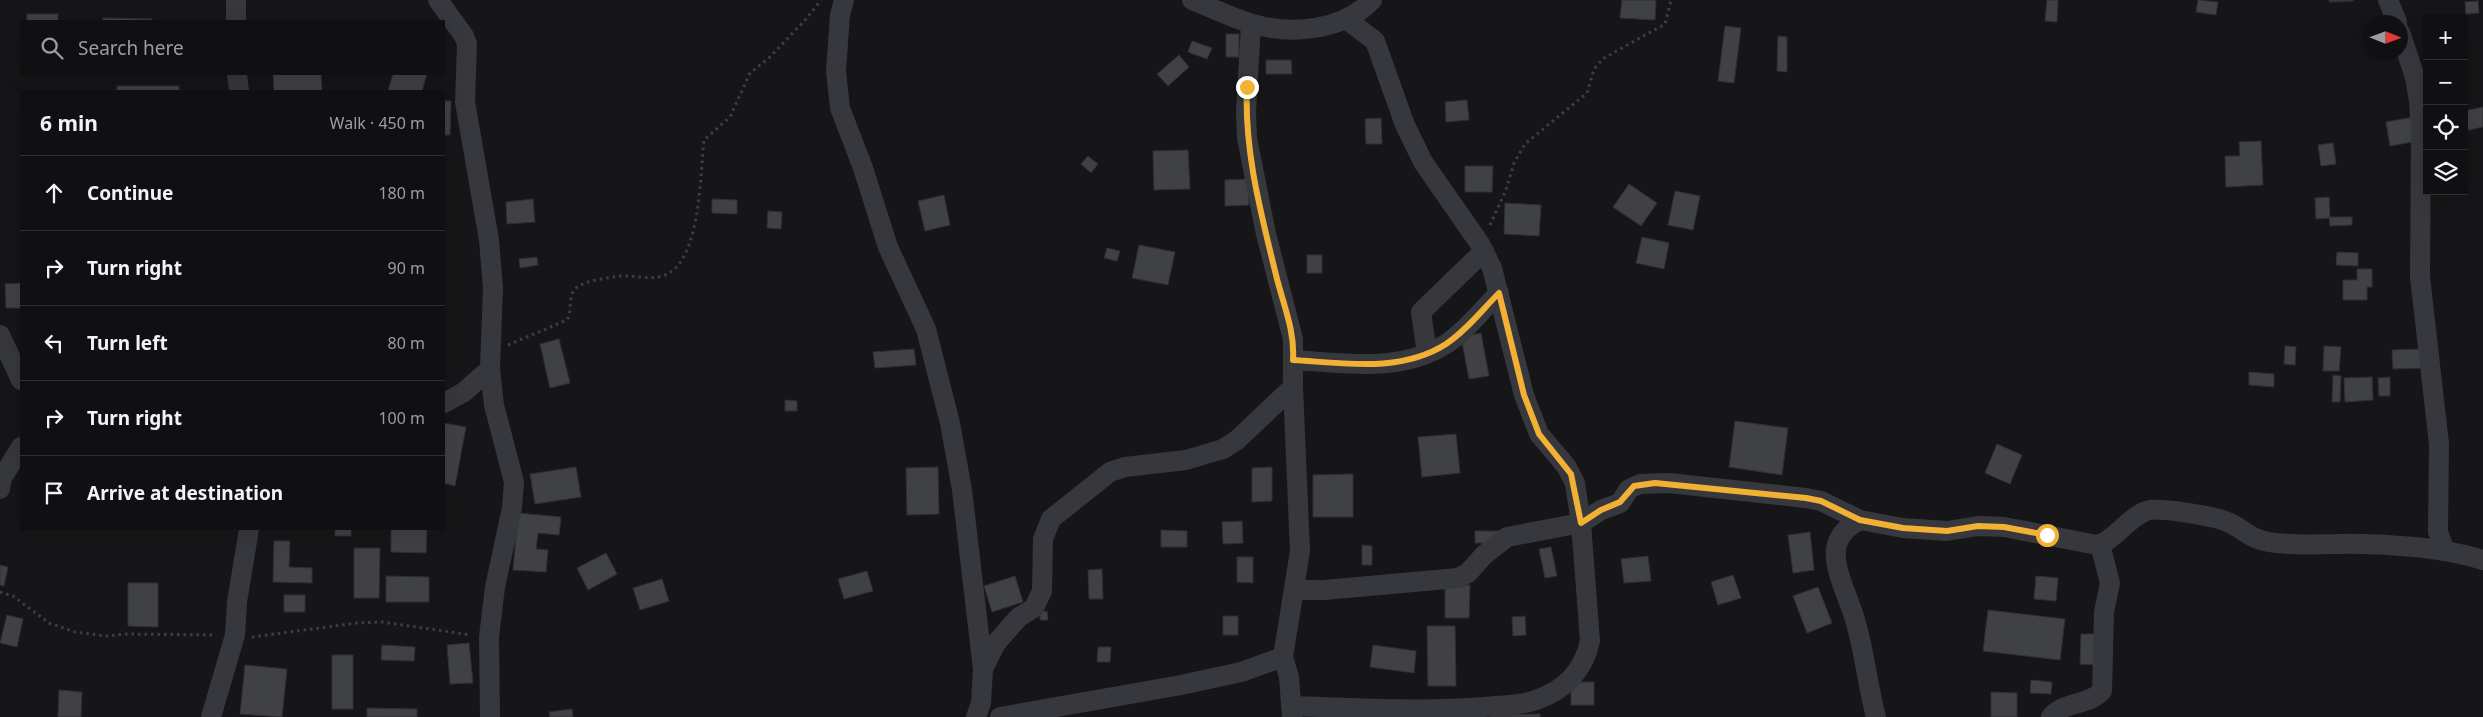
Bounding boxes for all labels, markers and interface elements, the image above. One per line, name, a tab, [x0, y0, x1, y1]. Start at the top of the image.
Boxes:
north arrow	[2363, 15, 2408, 60]
map controls	[2423, 15, 2468, 195]
button: +	[2423, 15, 2468, 60]
search box	[20, 20, 445, 75]
icon: search	[38, 34, 66, 62]
text: Search here	[78, 35, 184, 61]
button: −	[2423, 60, 2468, 105]
route end	[1236, 76, 1259, 99]
button: locate	[2423, 105, 2468, 150]
text: 6 min	[40, 109, 98, 137]
text: Walk · 450 m	[330, 112, 425, 134]
button: layers	[2423, 150, 2468, 195]
icon: ahead	[40, 179, 68, 207]
text: Continue	[87, 180, 173, 206]
text: 180 m	[378, 182, 425, 204]
icon: right	[40, 254, 68, 282]
text: Turn right	[87, 255, 182, 281]
text: 90 m	[388, 257, 425, 279]
icon: left	[40, 329, 68, 357]
text: Turn left	[87, 330, 168, 356]
text: 80 m	[388, 332, 425, 354]
icon: right	[40, 404, 68, 432]
text: Turn right	[87, 405, 182, 431]
text: 100 m	[378, 407, 425, 429]
icon: arrive	[40, 479, 68, 507]
text: Arrive at destination	[87, 480, 283, 506]
route start	[2036, 524, 2059, 547]

